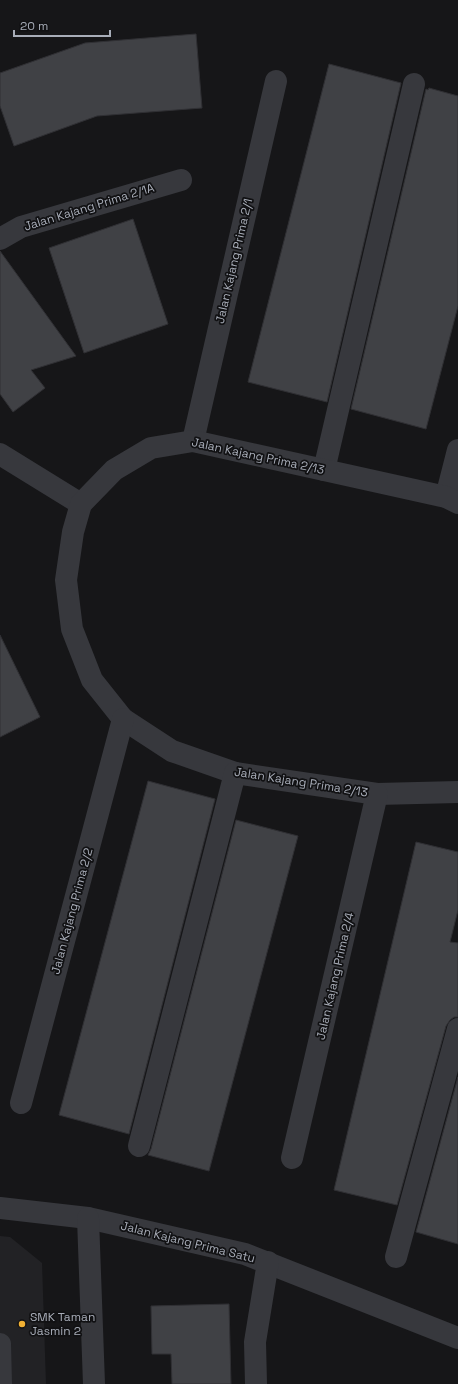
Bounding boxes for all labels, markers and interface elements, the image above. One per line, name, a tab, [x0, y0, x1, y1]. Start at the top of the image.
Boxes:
scale bar	[14, 12, 110, 38]
text: 20 m	[20, 18, 48, 34]
street label: Jalan Kajang Prima 2/1A	[22, 179, 157, 234]
street label: Jalan Kajang Prima 2/1	[212, 197, 256, 325]
street label: Jalan Kajang Prima 2/13	[190, 434, 326, 478]
street label: Jalan Kajang Prima 2/13	[233, 764, 369, 800]
street label: Jalan Kajang Prima 2/2	[47, 846, 97, 976]
street label: Jalan Kajang Prima 2/4	[313, 910, 358, 1041]
street label: Jalan Kajang Prima Satu	[119, 1218, 257, 1266]
place label: SMK Taman Jasmin 2	[30, 1309, 95, 1339]
marker: SMK Taman Jasmin 2	[17, 1319, 27, 1329]

